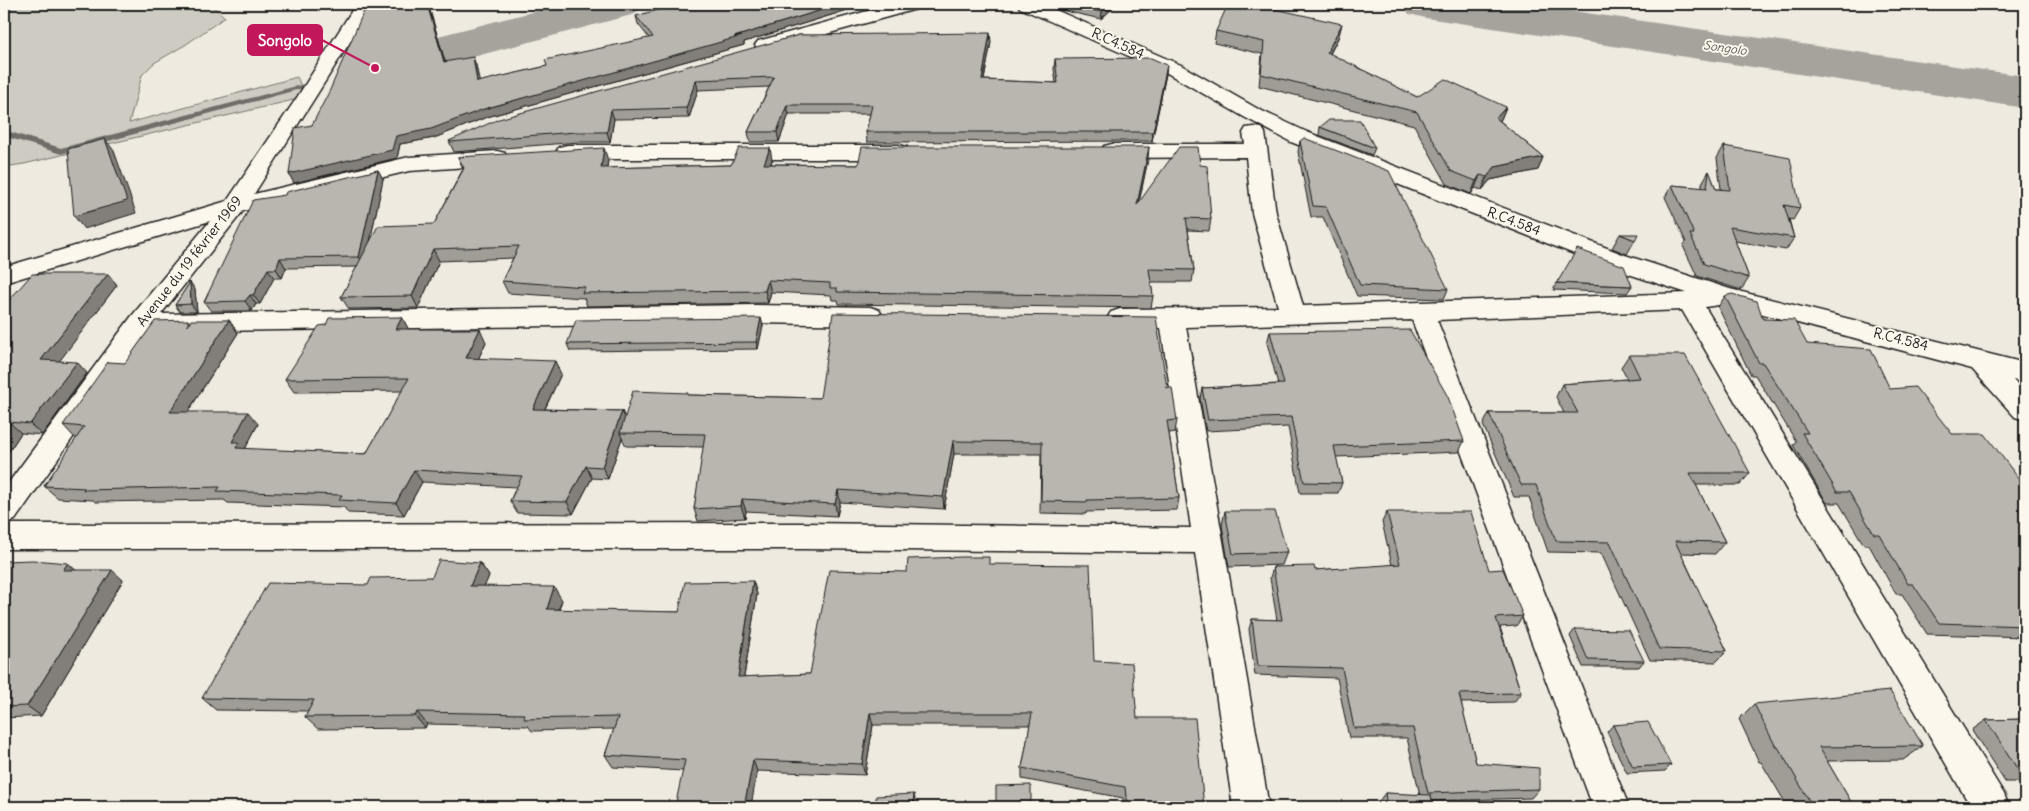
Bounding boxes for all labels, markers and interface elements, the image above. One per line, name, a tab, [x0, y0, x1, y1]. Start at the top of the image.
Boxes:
street label: R.C4.584	[1089, 23, 1147, 63]
callout: Songolo	[248, 25, 322, 55]
text: Songolo	[258, 31, 313, 51]
water label: Songolo	[1703, 37, 1749, 58]
street label: Avenue du 19 février 1969	[132, 192, 246, 330]
street label: R.C4.584	[1485, 203, 1543, 239]
street label: R.C4.584	[1872, 323, 1930, 355]

